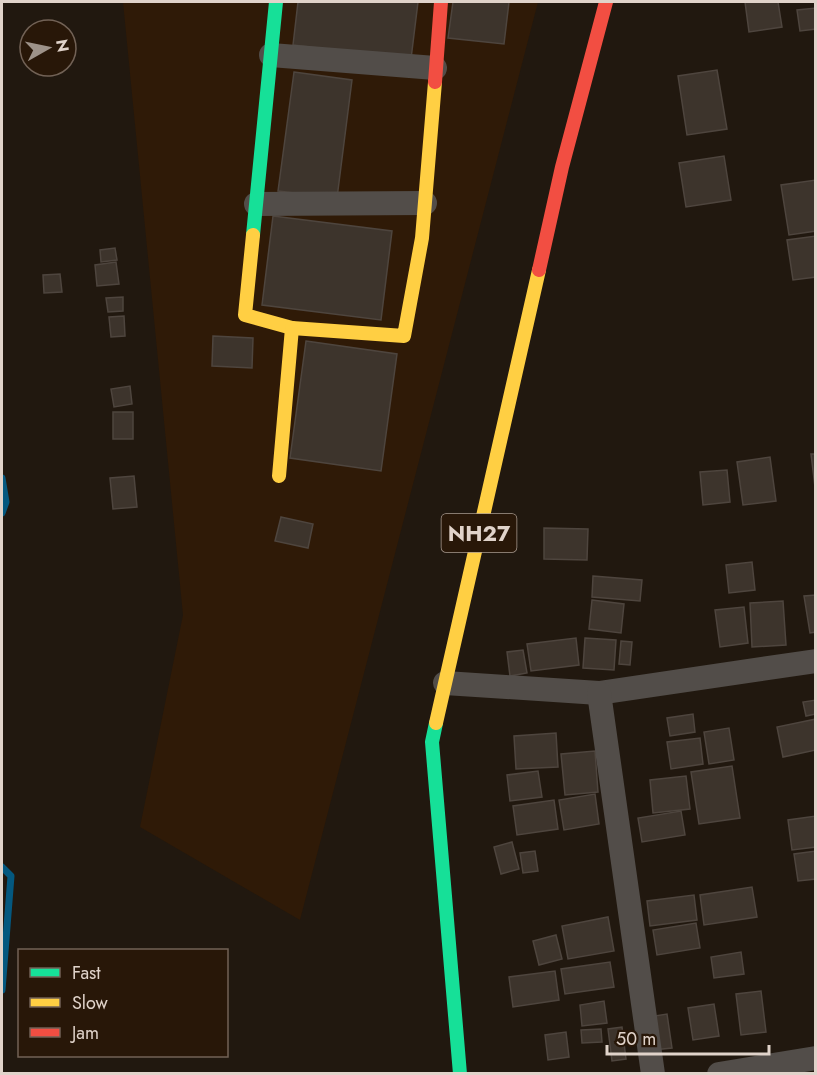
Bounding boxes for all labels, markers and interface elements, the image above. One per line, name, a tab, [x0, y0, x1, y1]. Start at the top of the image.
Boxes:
north arrow	[18, 18, 78, 78]
text: N	[50, 38, 75, 54]
road number: NH27	[442, 514, 516, 552]
legend	[18, 949, 228, 1057]
text: Fast	[72, 960, 101, 986]
text: Slow	[72, 990, 109, 1016]
scale bar	[607, 1018, 769, 1056]
text: Jam	[70, 1020, 99, 1046]
text: 50 m	[616, 1026, 656, 1052]

